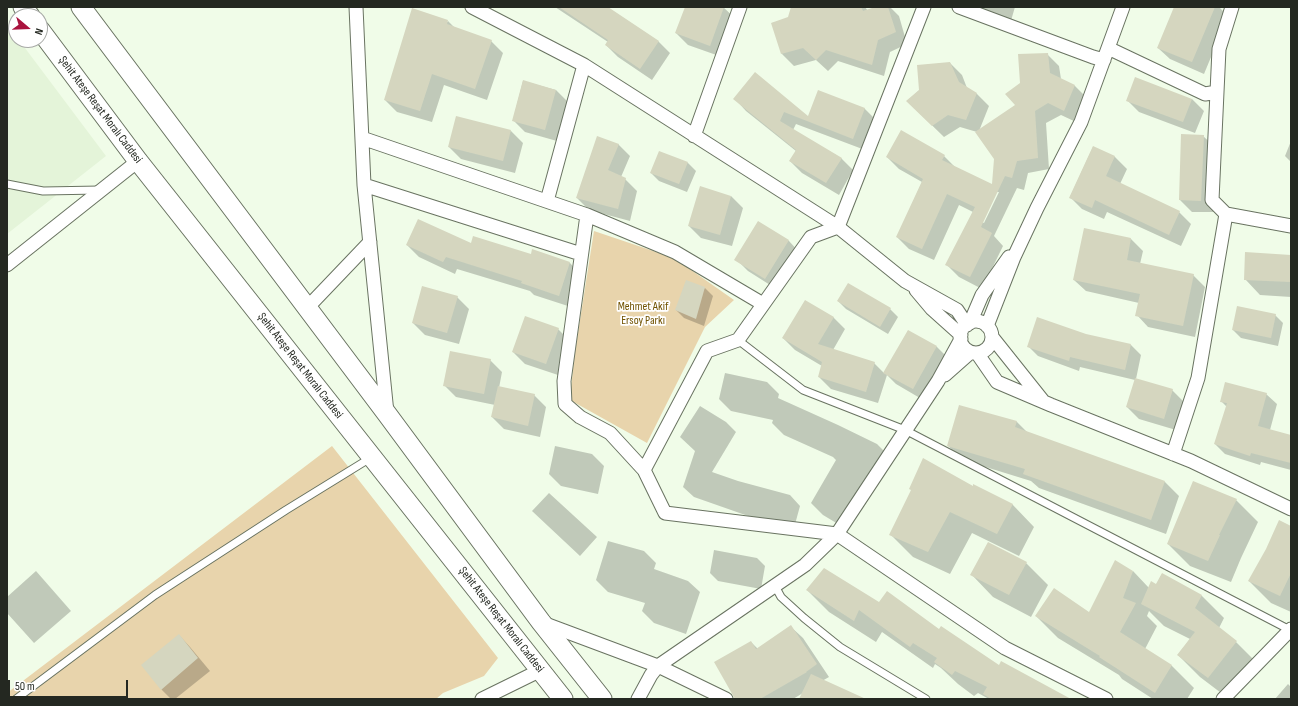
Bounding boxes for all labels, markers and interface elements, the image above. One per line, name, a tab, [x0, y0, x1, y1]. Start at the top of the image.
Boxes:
north arrow	[8, 8, 48, 48]
text: N	[32, 27, 46, 37]
street label: Şehit Ateşe Reşat Moralı Caddesi	[55, 54, 145, 166]
park label: Mehmet Akif Ersoy Parkı	[618, 300, 668, 328]
street label: Şehit Ateşe Reşat Moralı Caddesi	[254, 310, 346, 422]
street label: Şehit Ateşe Reşat Moralı Caddesi	[455, 564, 547, 676]
scale bar	[10, 672, 130, 698]
text: 50 m	[15, 679, 35, 694]

